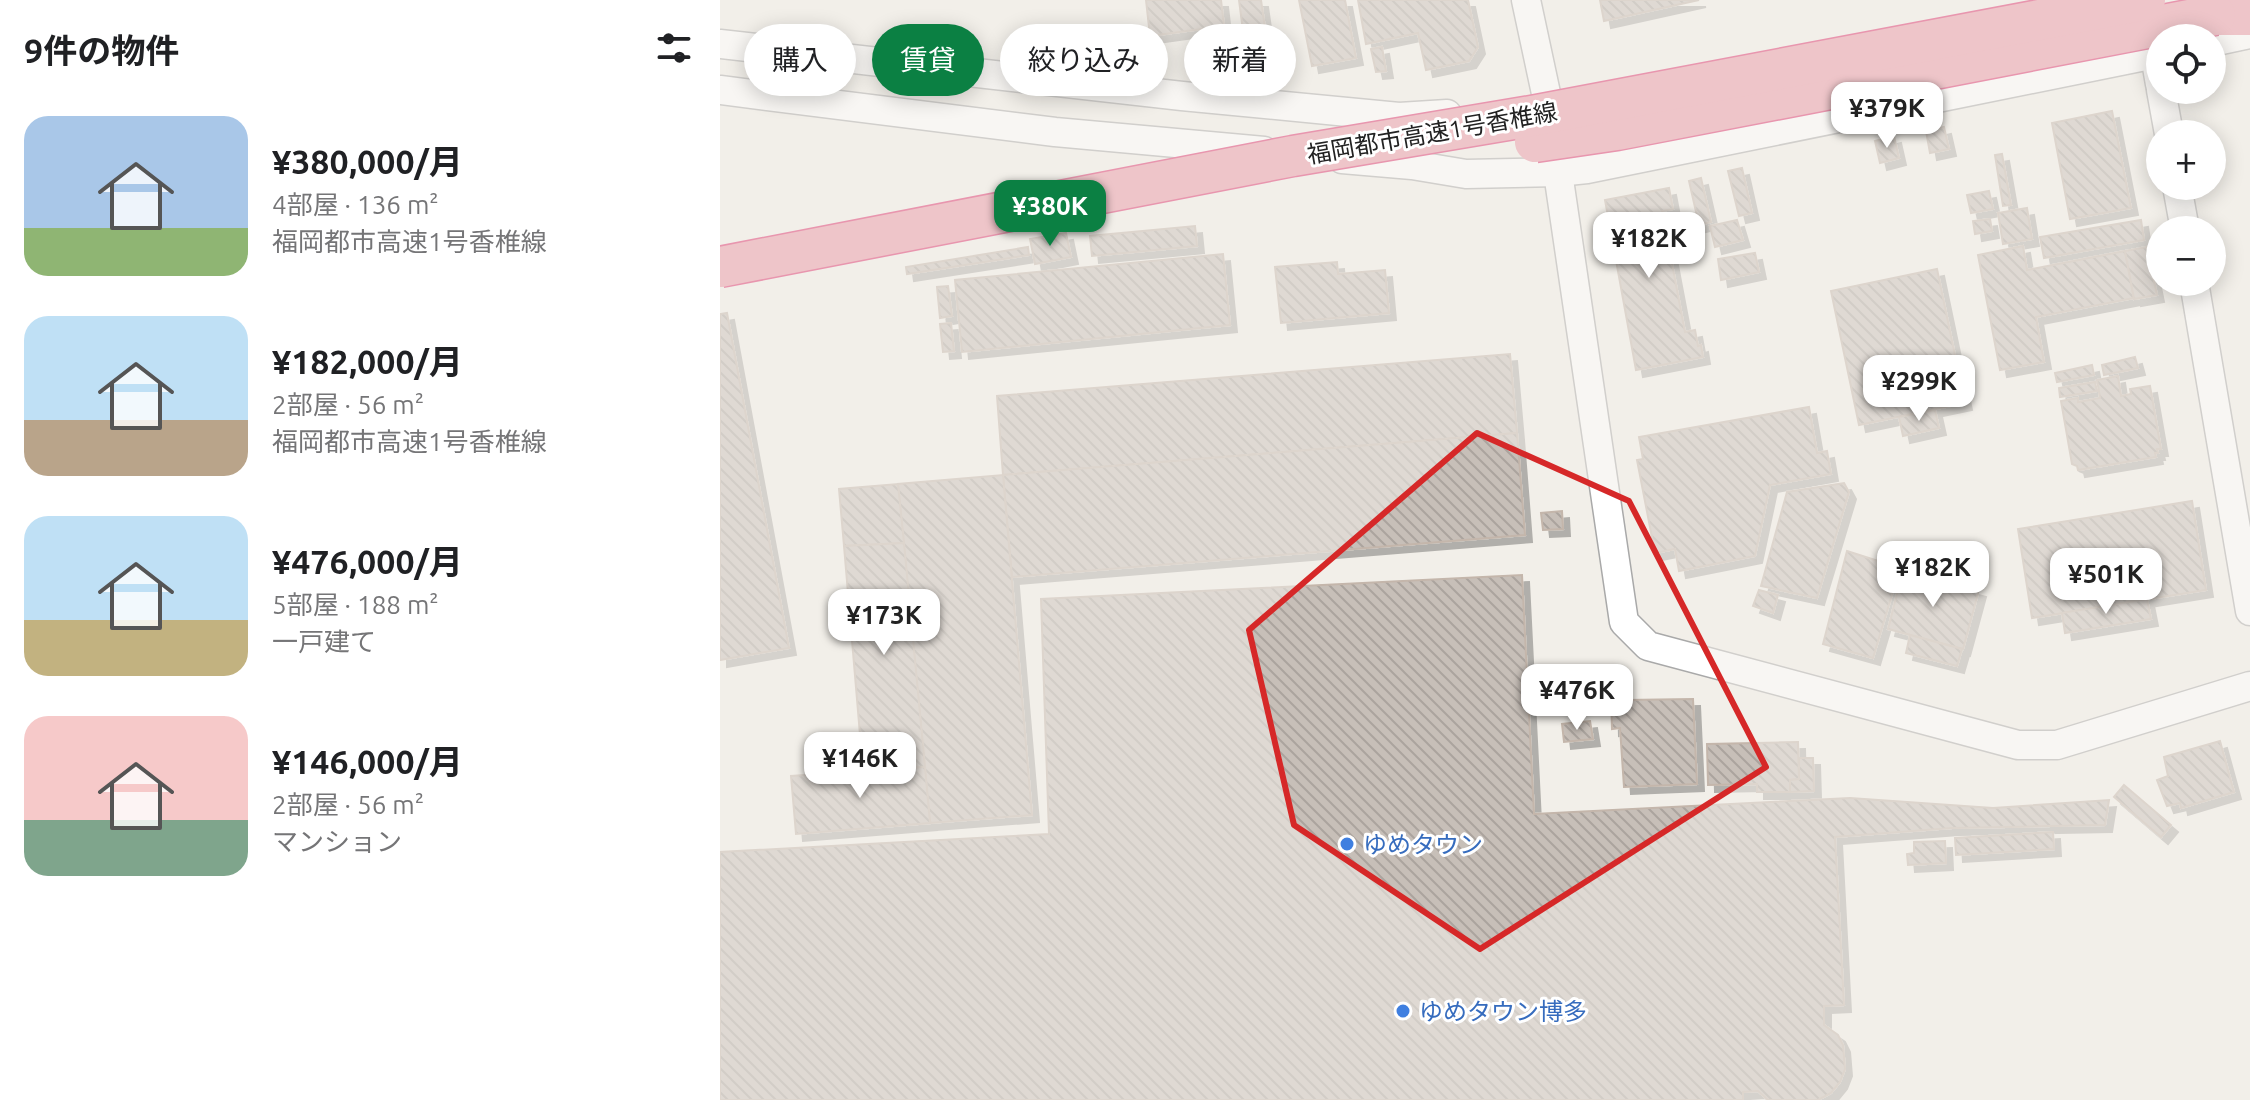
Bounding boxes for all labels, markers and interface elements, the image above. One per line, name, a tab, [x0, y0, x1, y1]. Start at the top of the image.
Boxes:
chip: 購入	[744, 24, 856, 96]
chip: 賃貸	[872, 24, 984, 96]
chip: 絞り込み	[1000, 24, 1168, 96]
chip: 新着	[1184, 24, 1296, 96]
map controls	[2146, 24, 2226, 296]
button: locate	[2146, 24, 2226, 104]
icon: filters	[652, 26, 696, 70]
text: 9件の物件	[24, 31, 179, 69]
pin: ¥379K	[1831, 82, 1943, 150]
text: ¥379K	[1849, 93, 1925, 122]
street label: 福岡都市高速1号香椎線	[1305, 98, 1559, 168]
button: +	[2146, 120, 2226, 200]
text: ¥380,000/月	[272, 142, 463, 180]
icon: home	[88, 148, 184, 244]
pin: ¥380K	[994, 180, 1106, 248]
text: 4部屋 · 136 m²	[272, 190, 439, 219]
text: ¥380K	[1012, 191, 1088, 220]
pin: ¥182K	[1593, 212, 1705, 280]
button: −	[2146, 216, 2226, 296]
text: ¥182K	[1611, 223, 1687, 252]
text: 福岡都市高速1号香椎線	[272, 227, 547, 256]
text: ¥182,000/月	[272, 342, 463, 380]
icon: home	[88, 348, 184, 444]
pin: ¥299K	[1863, 355, 1975, 423]
text: ¥299K	[1881, 366, 1957, 395]
text: 2部屋 · 56 m²	[272, 390, 424, 419]
text: 福岡都市高速1号香椎線	[272, 427, 547, 456]
pin: ¥182K	[1877, 541, 1989, 609]
text: ¥476,000/月	[272, 542, 463, 580]
icon: home	[88, 548, 184, 644]
pin: ¥501K	[2050, 548, 2162, 616]
text: ¥182K	[1895, 552, 1971, 581]
text: ¥501K	[2068, 559, 2144, 588]
pin: ¥173K	[828, 589, 940, 657]
text: 5部屋 · 188 m²	[272, 590, 439, 619]
text: ¥173K	[846, 600, 922, 629]
text: 一戸建て	[272, 627, 376, 656]
pin: ¥476K	[1521, 664, 1633, 732]
text: ¥476K	[1539, 675, 1615, 704]
pin: ¥146K	[804, 732, 916, 800]
text: ¥146,000/月	[272, 742, 463, 780]
text: ¥146K	[822, 743, 898, 772]
icon: home	[88, 748, 184, 844]
text: 2部屋 · 56 m²	[272, 790, 424, 819]
text: マンション	[272, 827, 402, 856]
place label: ゆめタウン	[1363, 831, 1483, 858]
marker: ゆめタウン	[1338, 835, 1356, 853]
place label: ゆめタウン博多	[1419, 998, 1587, 1025]
marker: ゆめタウン博多	[1394, 1002, 1412, 1020]

